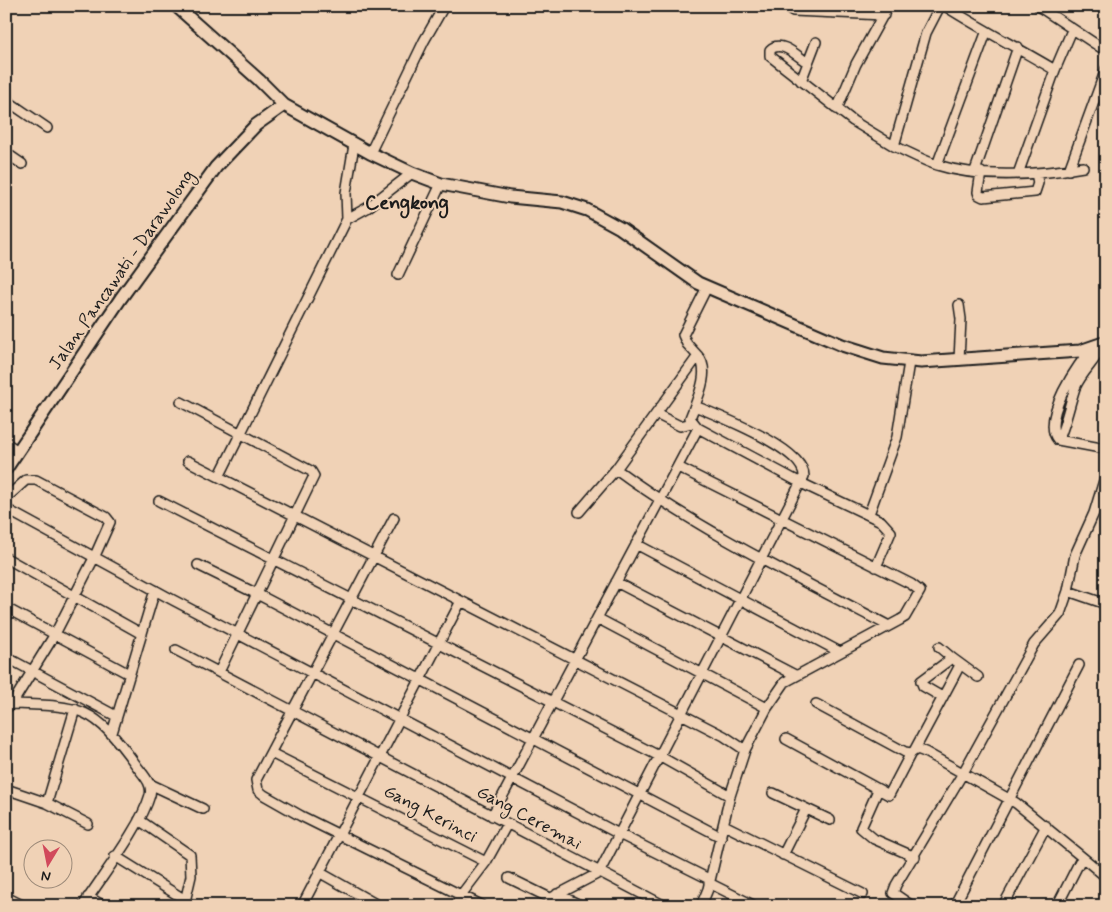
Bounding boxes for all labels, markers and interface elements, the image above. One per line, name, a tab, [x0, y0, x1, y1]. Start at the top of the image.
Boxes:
street label: Jalan Pancawati - Darawolong	[44, 165, 201, 375]
district label: Cengkong	[365, 190, 449, 219]
street label: Gang Kerinci	[379, 779, 481, 850]
street label: Gang Ceremai	[472, 780, 586, 857]
north arrow	[22, 840, 72, 890]
text: N	[40, 866, 52, 885]

